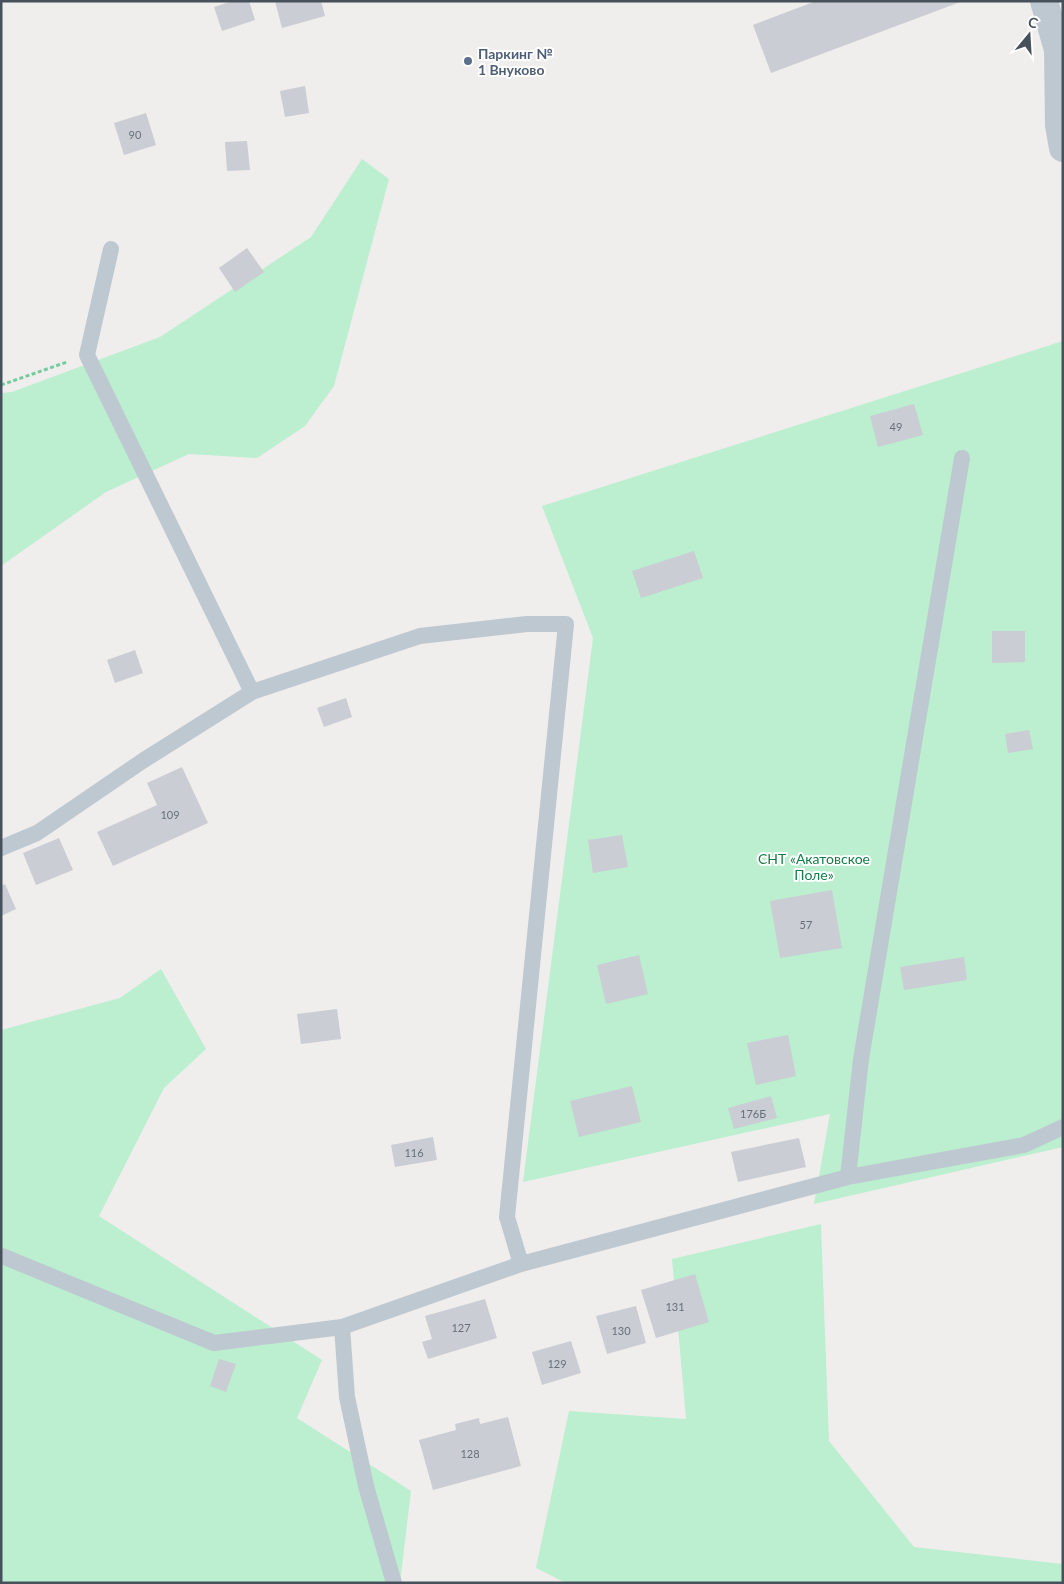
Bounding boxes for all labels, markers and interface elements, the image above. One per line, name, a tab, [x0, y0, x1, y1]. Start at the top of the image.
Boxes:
north arrow	[1004, 10, 1054, 60]
text: С	[1026, 13, 1041, 32]
place label: Паркинг № 1 Внуково	[478, 45, 553, 78]
marker: Паркинг № 1 Внуково	[462, 55, 474, 67]
house number: 90	[129, 128, 142, 141]
house number: 49	[890, 420, 902, 433]
house number: 109	[160, 808, 180, 821]
park label: СНТ «Акатовское Поле»	[758, 850, 870, 883]
house number: 57	[800, 918, 812, 931]
house number: 176Б	[740, 1107, 766, 1120]
house number: 116	[404, 1146, 424, 1159]
house number: 131	[665, 1300, 685, 1313]
house number: 127	[451, 1321, 471, 1334]
house number: 130	[611, 1324, 631, 1337]
house number: 129	[547, 1357, 567, 1370]
house number: 128	[460, 1447, 480, 1460]

